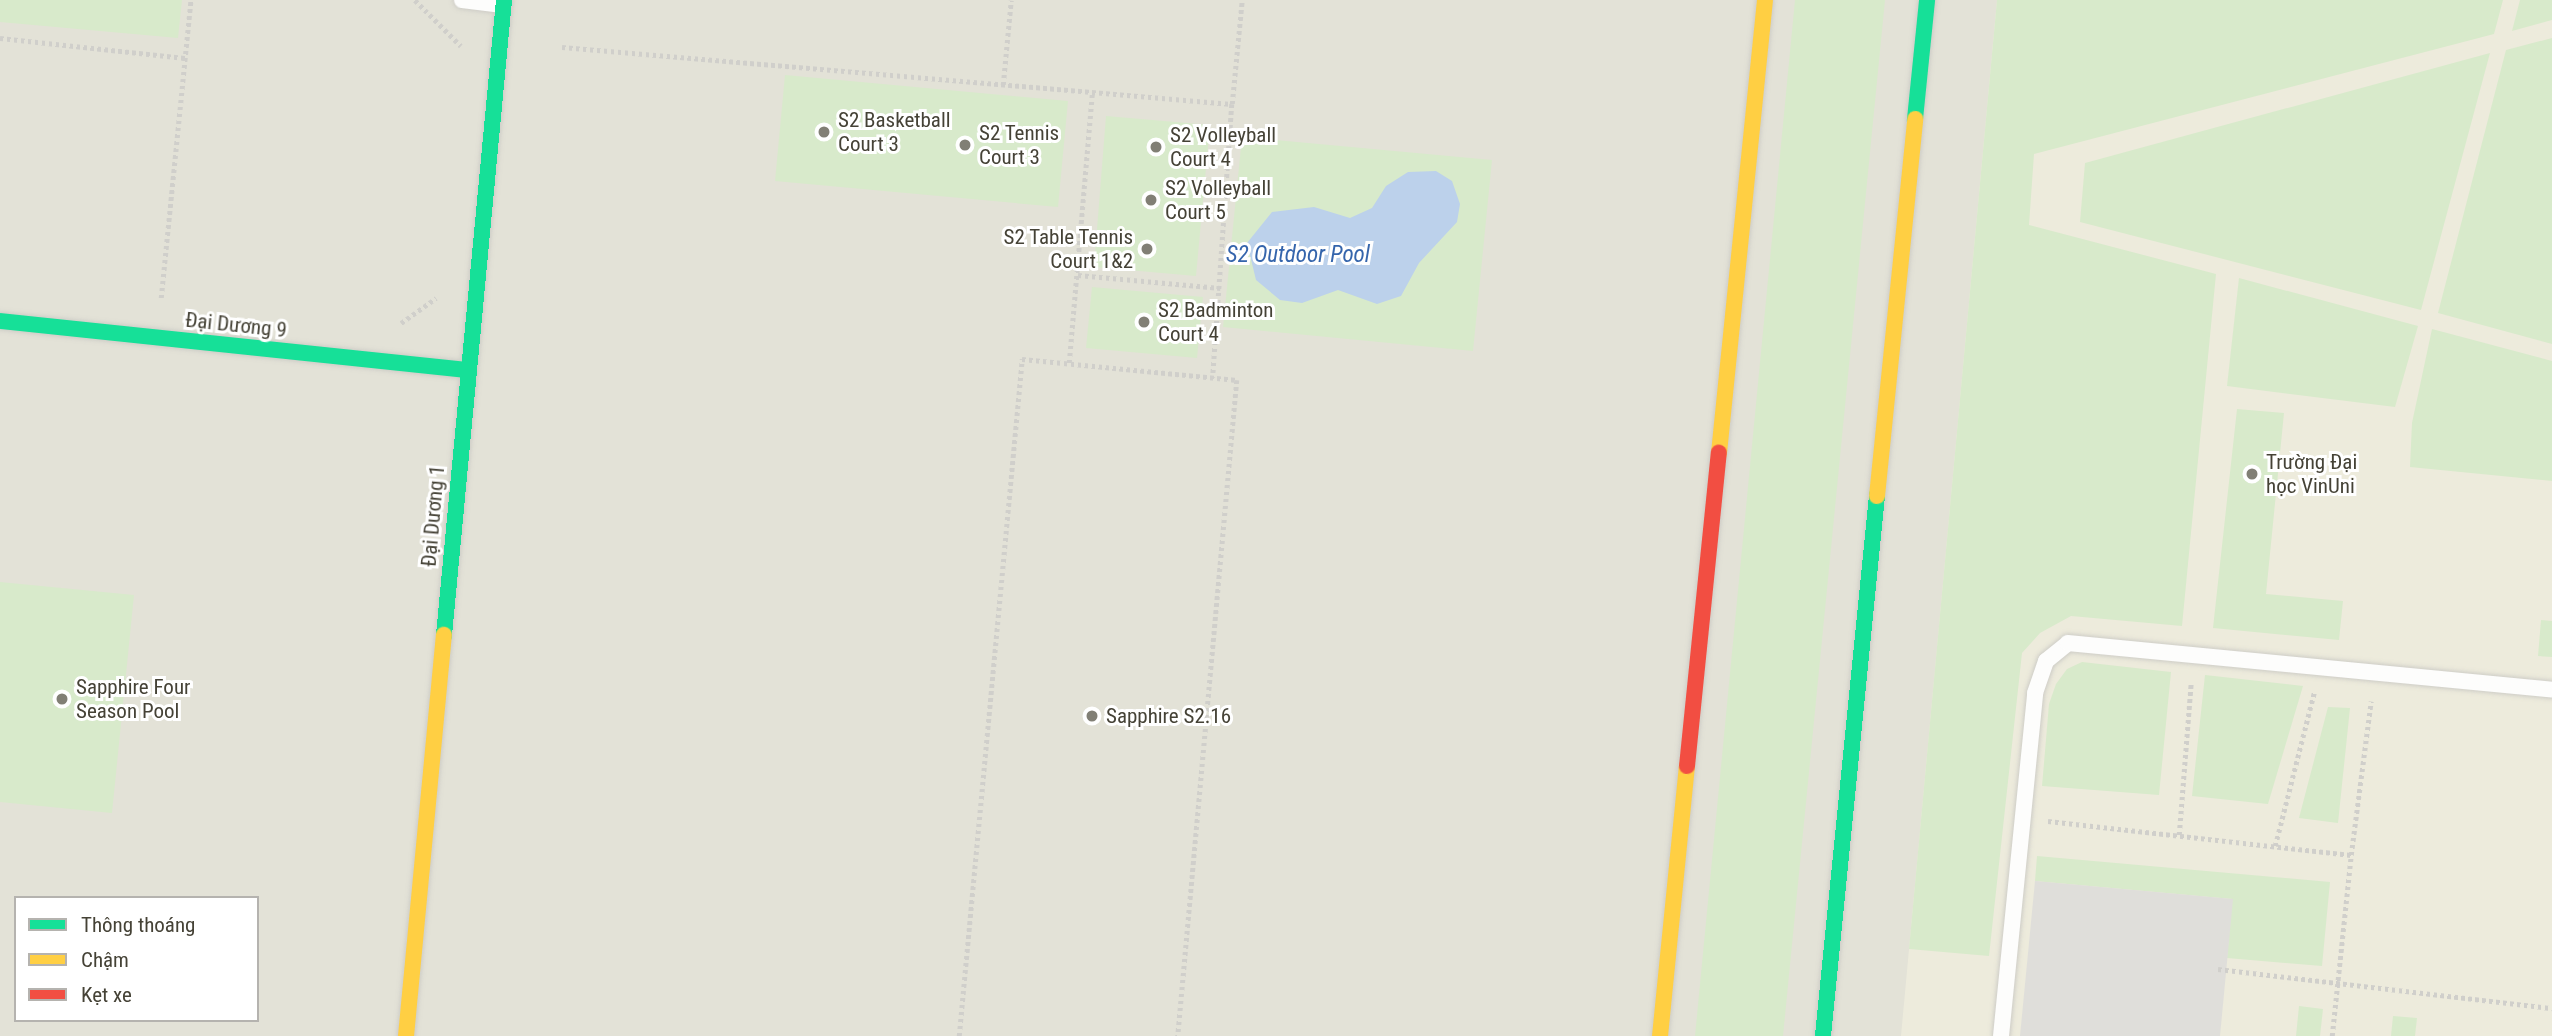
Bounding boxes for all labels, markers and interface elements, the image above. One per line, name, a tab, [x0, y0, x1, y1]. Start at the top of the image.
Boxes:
place label: S2 Basketball Court 3	[838, 107, 951, 157]
place label: S2 Tennis Court 3	[979, 120, 1060, 170]
place label: S2 Volleyball Court 4	[1170, 122, 1276, 172]
marker: S2 Basketball Court 3	[816, 124, 832, 140]
marker: S2 Tennis Court 3	[957, 137, 973, 153]
marker: S2 Volleyball Court 4	[1148, 139, 1164, 155]
place label: S2 Volleyball Court 5	[1165, 175, 1271, 225]
marker: S2 Volleyball Court 5	[1143, 192, 1159, 208]
place label: S2 Table Tennis Court 1&2	[1003, 224, 1133, 274]
marker: S2 Table Tennis Court 1&2	[1139, 241, 1155, 257]
water label: S2 Outdoor Pool	[1226, 241, 1370, 269]
place label: S2 Badminton Court 4	[1158, 297, 1274, 347]
street label: Đại Dương 9	[184, 307, 288, 343]
marker: S2 Badminton Court 4	[1136, 314, 1152, 330]
place label: Trường Đại học VinUni	[2266, 449, 2357, 499]
street label: Đại Dương 1	[416, 464, 450, 568]
marker: Trường Đại học VinUni	[2244, 466, 2260, 482]
place label: Sapphire Four Season Pool	[76, 674, 190, 724]
marker: Sapphire Four Season Pool	[54, 691, 70, 707]
place label: Sapphire S2.16	[1106, 703, 1231, 729]
marker: Sapphire S2.16	[1084, 708, 1100, 724]
legend	[14, 896, 259, 1022]
text: Thông thoáng	[81, 913, 195, 937]
text: Chậm	[81, 948, 129, 972]
text: Kẹt xe	[81, 983, 132, 1007]

